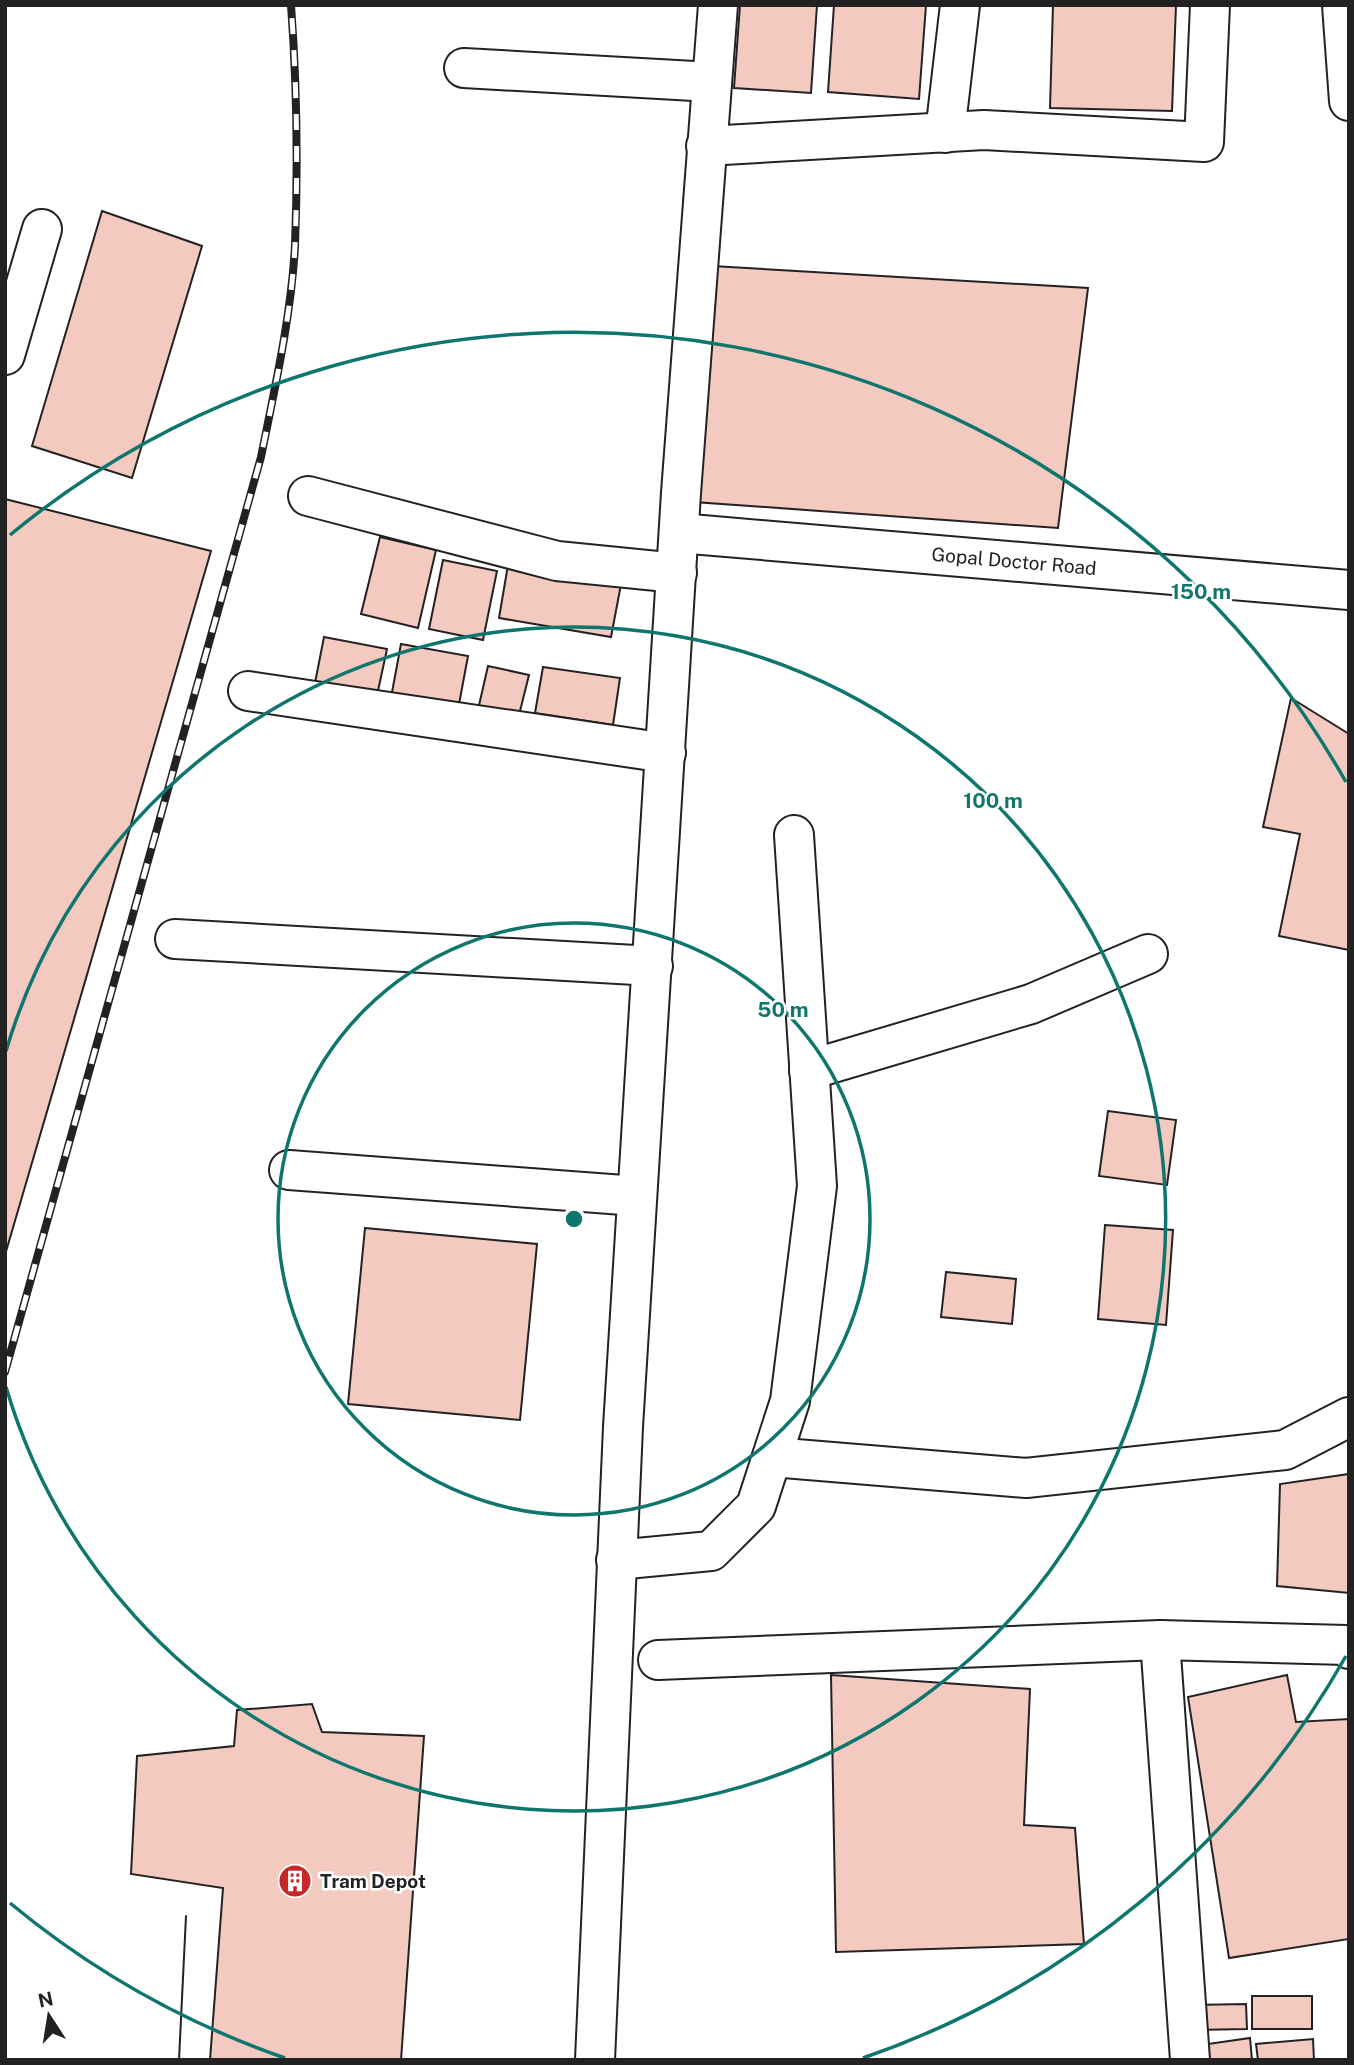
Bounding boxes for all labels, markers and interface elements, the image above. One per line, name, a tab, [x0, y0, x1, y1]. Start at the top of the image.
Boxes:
street label: Gopal Doctor Road	[931, 543, 1097, 579]
text: 150 m	[1171, 579, 1231, 604]
text: 100 m	[963, 788, 1023, 813]
text: 50 m	[757, 997, 809, 1022]
centre of rings	[562, 1207, 586, 1231]
building icon: Tram Depot	[276, 1862, 314, 1900]
place label: Tram Depot	[320, 1870, 426, 1892]
north arrow	[14, 1981, 84, 2051]
text: N	[36, 1987, 55, 2012]

